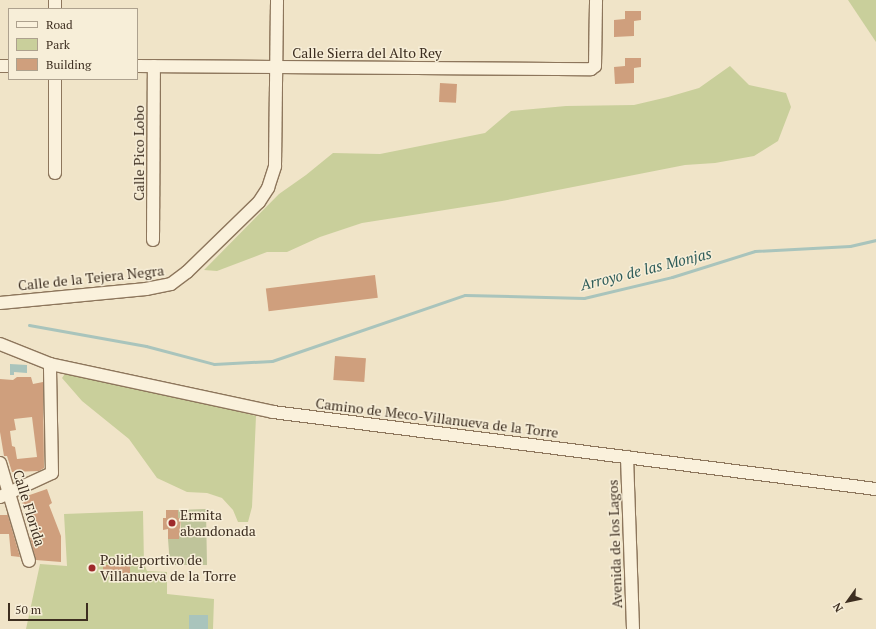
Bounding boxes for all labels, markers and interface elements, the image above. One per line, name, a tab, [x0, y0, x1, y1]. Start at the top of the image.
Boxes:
legend	[8, 8, 138, 80]
text: Road	[46, 17, 73, 32]
text: Park	[46, 37, 70, 52]
street label: Calle Sierra del Alto Rey	[292, 45, 442, 61]
text: Building	[46, 57, 91, 72]
street label: Calle Pico Lobo	[131, 105, 147, 201]
water label: Arroyo de las Monjas	[578, 244, 714, 294]
street label: Calle de la Tejera Negra	[17, 262, 165, 294]
street label: Camino de Meco-Villanueva de la Torre	[315, 395, 559, 441]
street label: Calle Florida	[9, 468, 49, 548]
street label: Avenida de los Lagos	[604, 479, 626, 609]
place label: Ermita abandonada	[180, 507, 256, 540]
marker: Ermita abandonada	[167, 518, 177, 528]
place label: Polideportivo de Villanueva de la Torre	[100, 552, 236, 584]
marker: Polideportivo de Villanueva de la Torre	[87, 563, 97, 573]
north arrow	[828, 581, 868, 621]
scale bar	[10, 595, 90, 621]
text: N	[830, 600, 846, 615]
text: 50 m	[15, 602, 41, 617]

